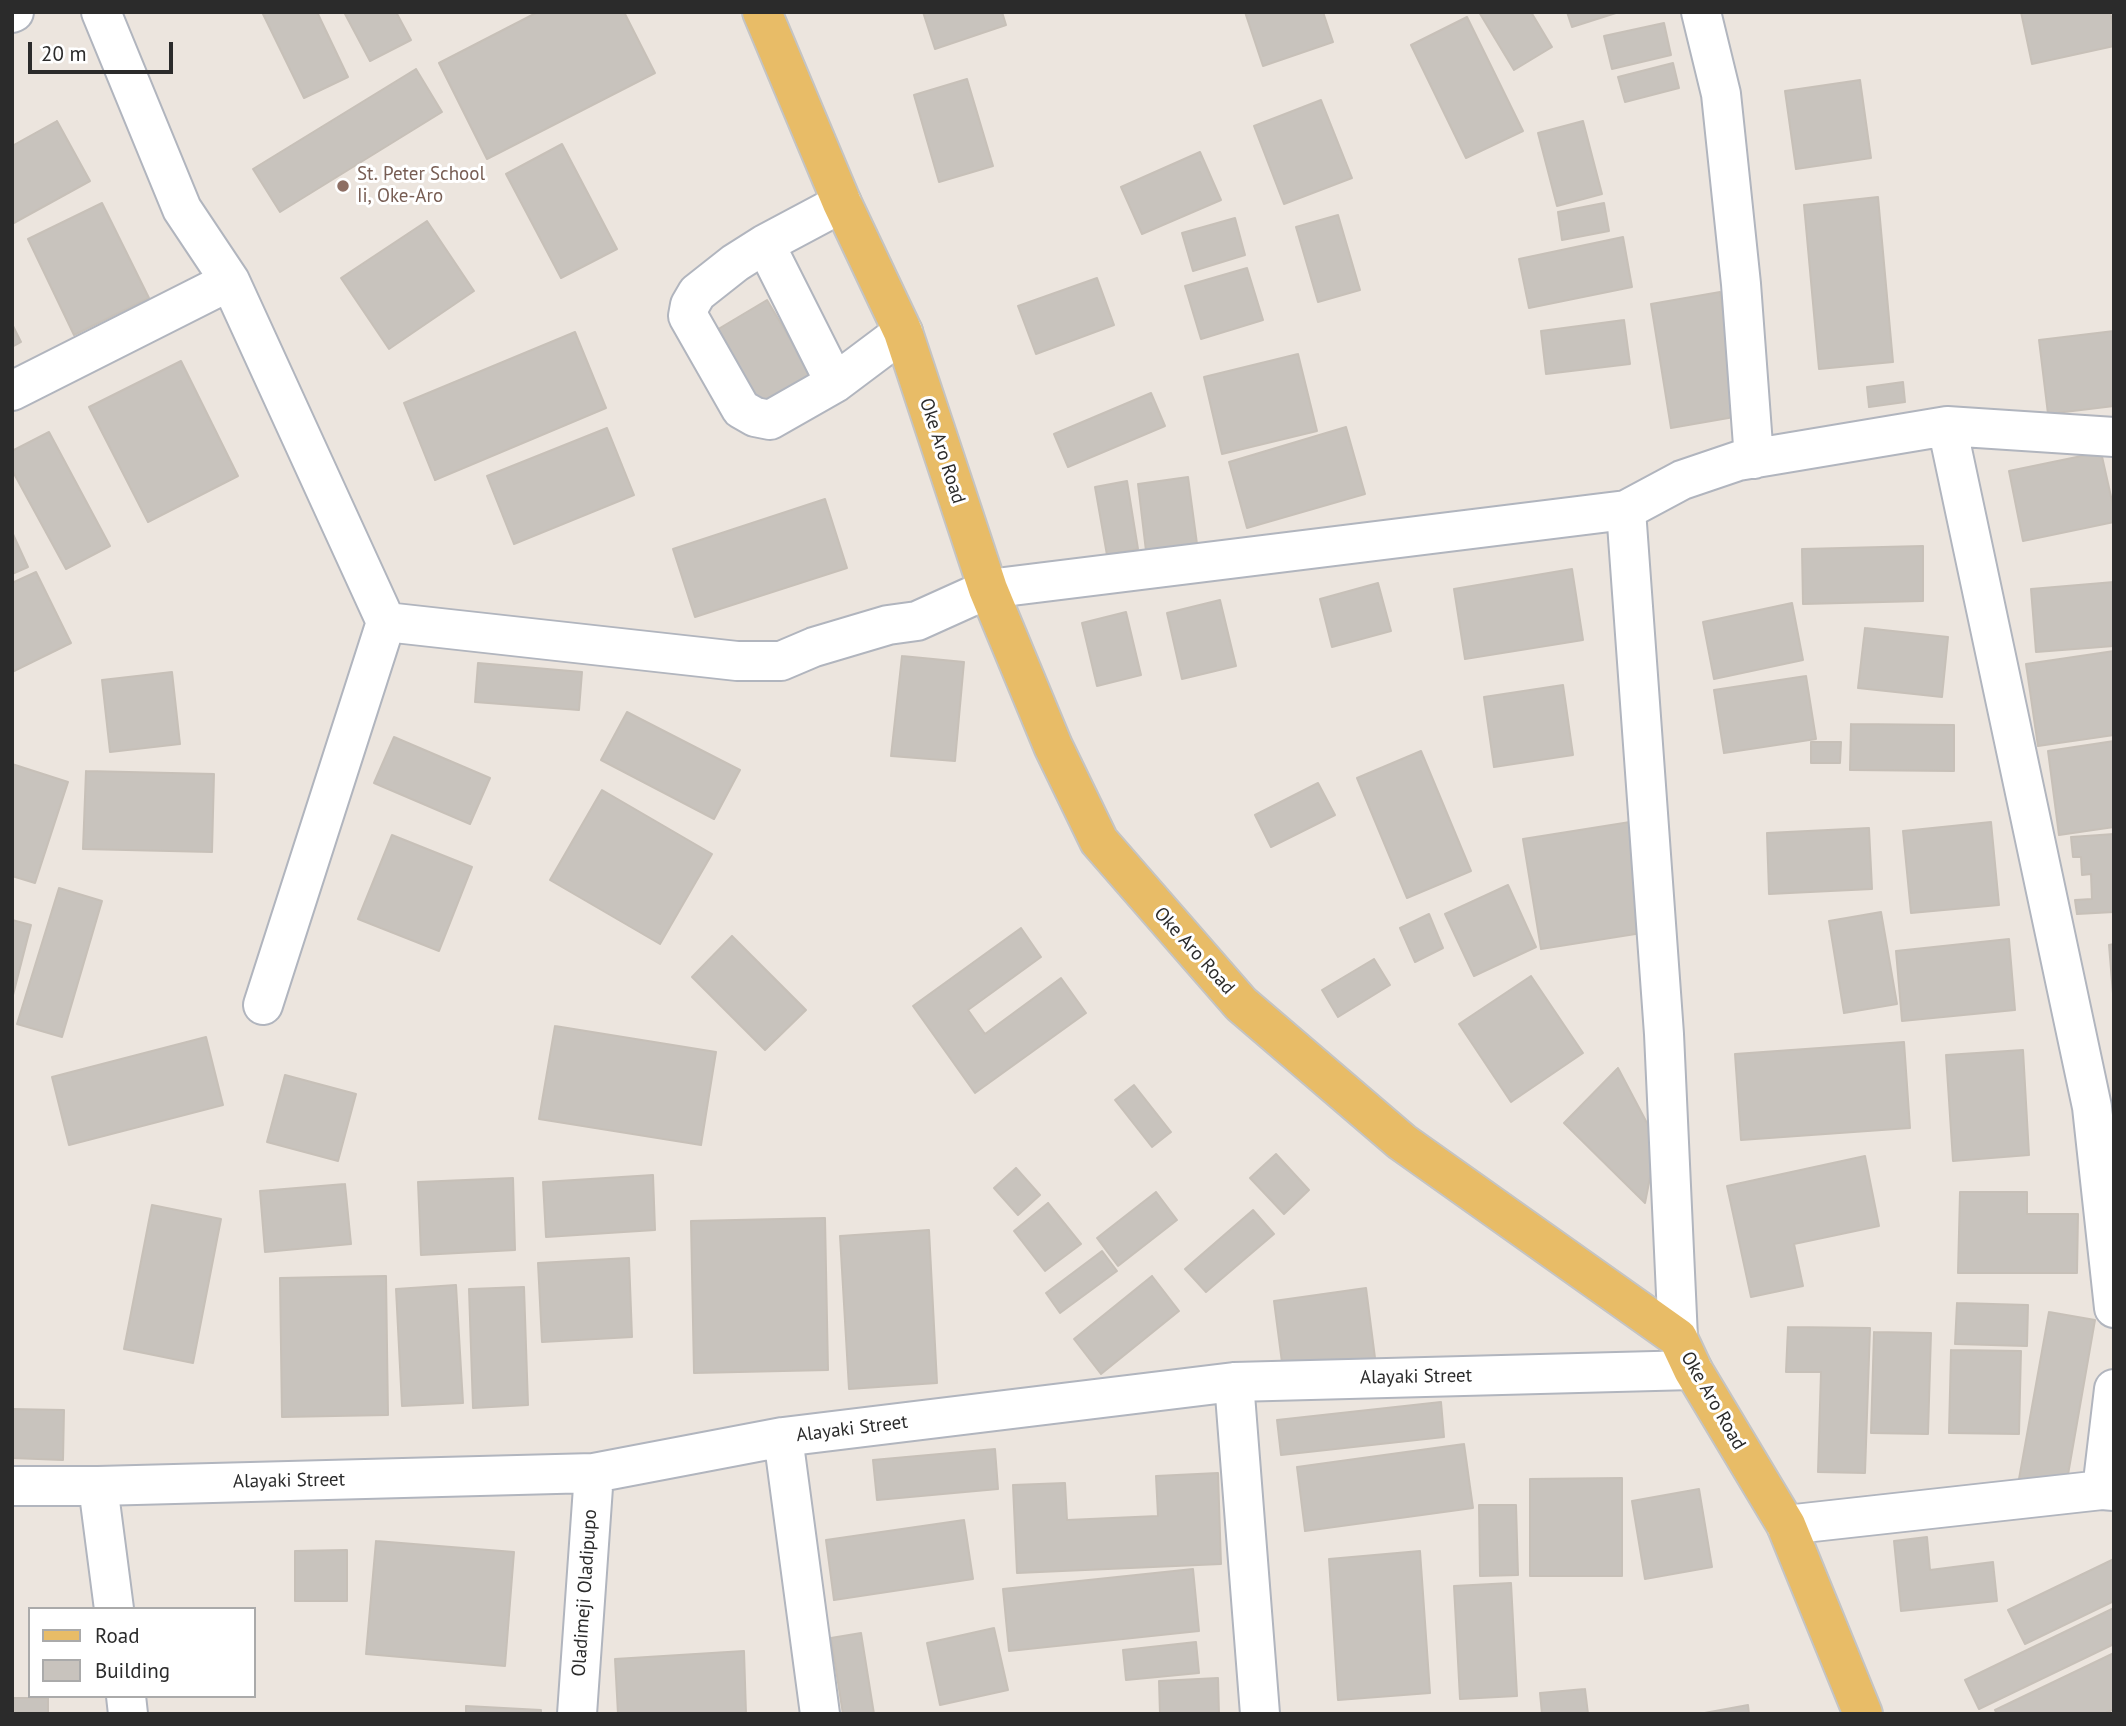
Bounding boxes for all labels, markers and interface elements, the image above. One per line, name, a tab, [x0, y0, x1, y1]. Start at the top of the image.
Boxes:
scale bar	[32, 28, 177, 72]
text: 20 m	[41, 40, 87, 67]
place label: St. Peter School Ii, Oke-Aro	[357, 164, 485, 208]
marker: St. Peter School Ii, Oke-Aro	[335, 178, 351, 194]
street label: Oke Aro Road	[914, 395, 970, 507]
street label: Oke Aro Road	[1149, 903, 1239, 999]
street label: Oke Aro Road	[1676, 1348, 1750, 1454]
street label: Alayaki Street	[1360, 1365, 1472, 1389]
street label: Alayaki Street	[795, 1411, 909, 1447]
street label: Alayaki Street	[233, 1469, 345, 1493]
street label: Oladimeji Oladipupo	[568, 1508, 602, 1678]
legend	[28, 1607, 256, 1698]
text: Road	[95, 1622, 139, 1649]
text: Building	[95, 1657, 170, 1684]

